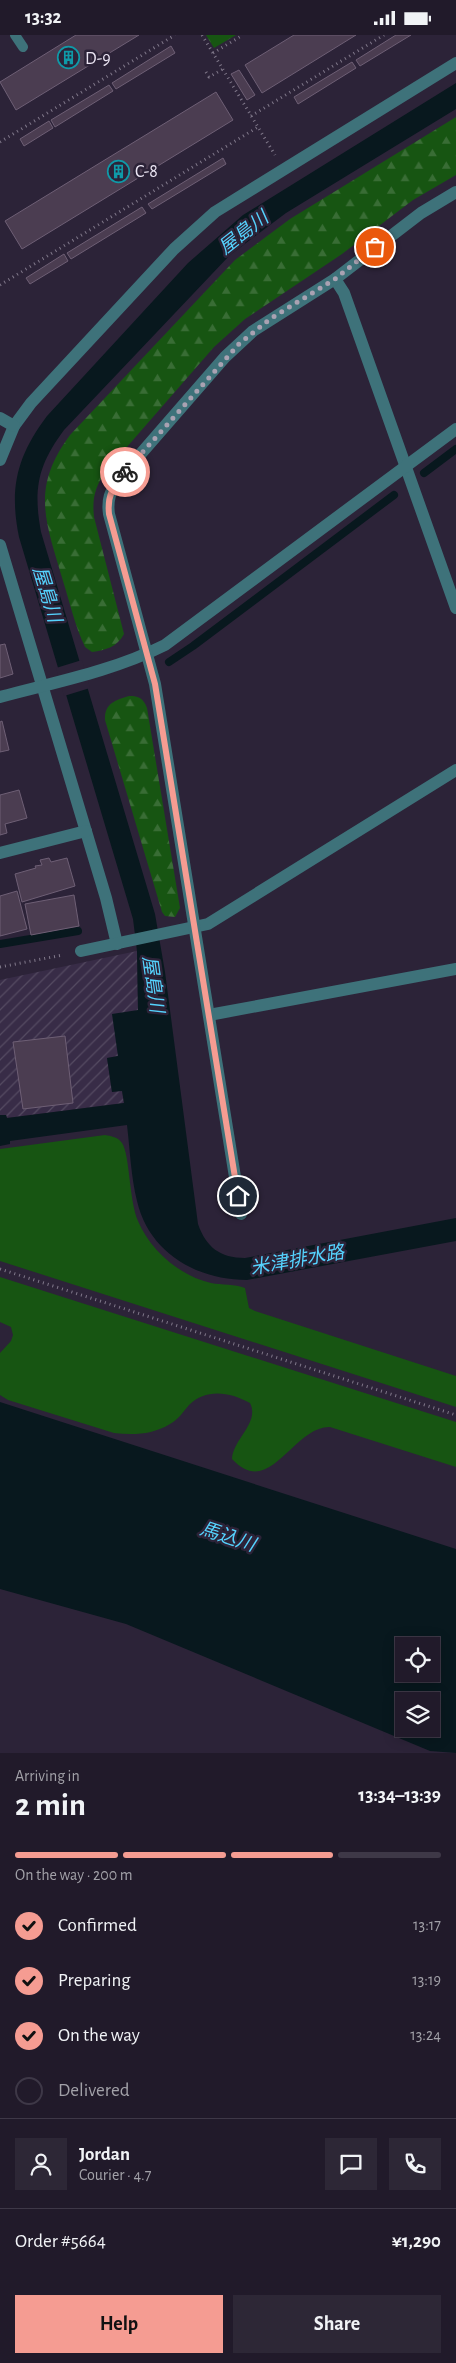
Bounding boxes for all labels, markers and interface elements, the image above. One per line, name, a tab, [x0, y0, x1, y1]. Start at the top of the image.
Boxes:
text: 13:32	[25, 8, 62, 27]
building icon: D-9	[57, 46, 81, 70]
place label: D-9	[85, 50, 111, 68]
building icon: C-8	[107, 159, 131, 183]
place label: C-8	[135, 163, 158, 181]
water label: 屋島川	[214, 205, 274, 258]
pin	[354, 226, 396, 268]
icon: bag	[361, 233, 389, 261]
courier	[100, 447, 150, 497]
icon: bike	[111, 458, 139, 486]
water label: 屋島川	[29, 564, 66, 626]
water label: 屋島川	[139, 954, 168, 1016]
pin	[217, 1175, 259, 1217]
icon: home	[224, 1182, 252, 1210]
water label: 米津排水路	[249, 1242, 348, 1278]
water label: 馬込川	[197, 1519, 260, 1556]
map controls	[395, 1637, 440, 1737]
button: locate	[395, 1637, 440, 1682]
button: layers	[395, 1692, 440, 1737]
text: Arriving in	[15, 1768, 80, 1784]
text: 13:34–13:39	[358, 1786, 441, 1805]
text: 2 min	[15, 1789, 86, 1821]
text: On the way · 200 m	[15, 1867, 133, 1883]
icon: check	[15, 1912, 43, 1940]
text: Confirmed	[58, 1916, 137, 1935]
text: 13:17	[413, 1917, 441, 1933]
icon: check	[15, 1967, 43, 1995]
text: Preparing	[58, 1971, 131, 1990]
text: 13:19	[412, 1972, 441, 1988]
icon: check	[15, 2022, 43, 2050]
text: On the way	[58, 2026, 140, 2045]
text: 13:24	[410, 2027, 441, 2043]
text: Delivered	[58, 2081, 130, 2100]
button: person	[15, 2138, 67, 2190]
button: chat	[325, 2138, 377, 2190]
button: phone	[389, 2138, 441, 2190]
text: Jordan	[79, 2145, 130, 2164]
text: Courier · 4.7	[79, 2167, 151, 2183]
text: Order #5664	[15, 2232, 106, 2251]
text: ¥1,290	[392, 2232, 441, 2251]
button: Help	[15, 2295, 223, 2353]
button: Share	[233, 2295, 441, 2353]

